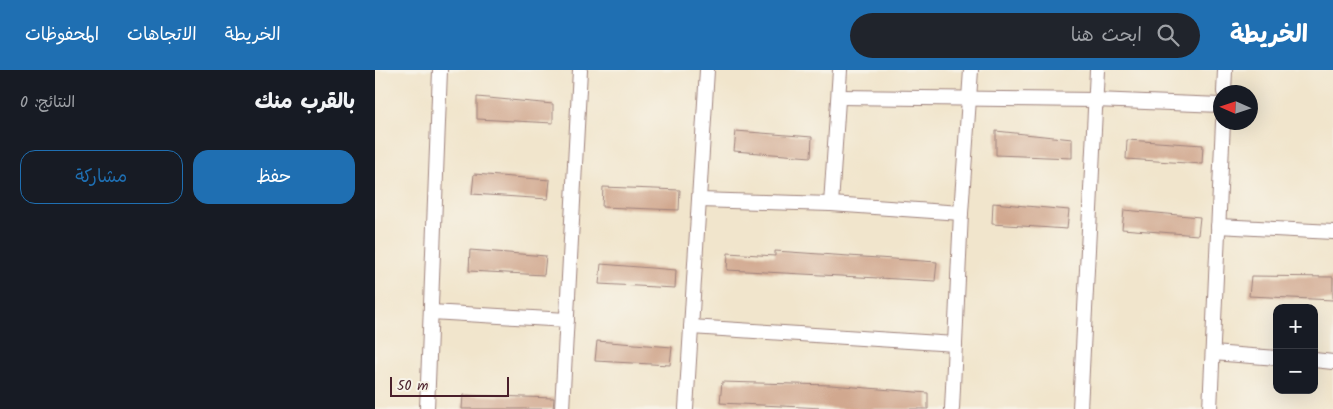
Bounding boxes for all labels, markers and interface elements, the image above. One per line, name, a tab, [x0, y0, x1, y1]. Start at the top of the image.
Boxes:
search box	[850, 13, 1200, 58]
text: الخريطة	[1230, 16, 1308, 55]
text: المحفوظات	[25, 21, 99, 50]
text: الاتجاهات	[127, 21, 197, 50]
text: الخريطة	[225, 21, 281, 50]
text: ابحث هنا	[1071, 21, 1142, 51]
icon: search	[1154, 21, 1182, 49]
north arrow	[1213, 85, 1258, 130]
text: بالقرب منك	[255, 86, 355, 119]
text: النتائج: 0	[20, 90, 75, 115]
button: مشاركة	[20, 150, 183, 204]
button: حفظ	[193, 150, 355, 204]
map controls	[1273, 304, 1318, 394]
button: +	[1273, 304, 1318, 349]
button: −	[1273, 349, 1318, 394]
scale bar	[390, 374, 509, 397]
text: 50 m	[397, 375, 428, 397]

